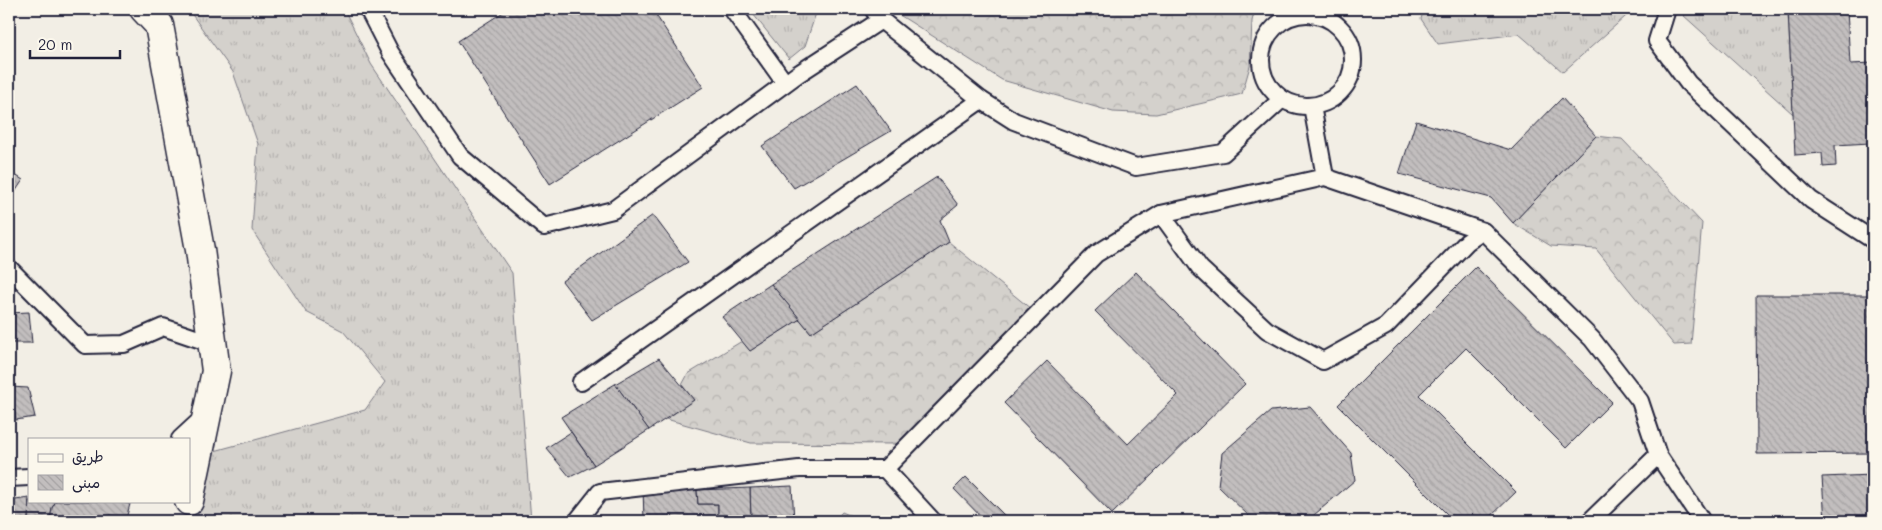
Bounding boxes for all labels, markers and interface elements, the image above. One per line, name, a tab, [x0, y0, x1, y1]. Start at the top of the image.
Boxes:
scale bar	[30, 28, 120, 60]
text: 20 m	[38, 34, 72, 54]
legend	[28, 438, 190, 502]
text: طريق	[72, 446, 104, 466]
text: مبنى	[72, 472, 100, 493]

